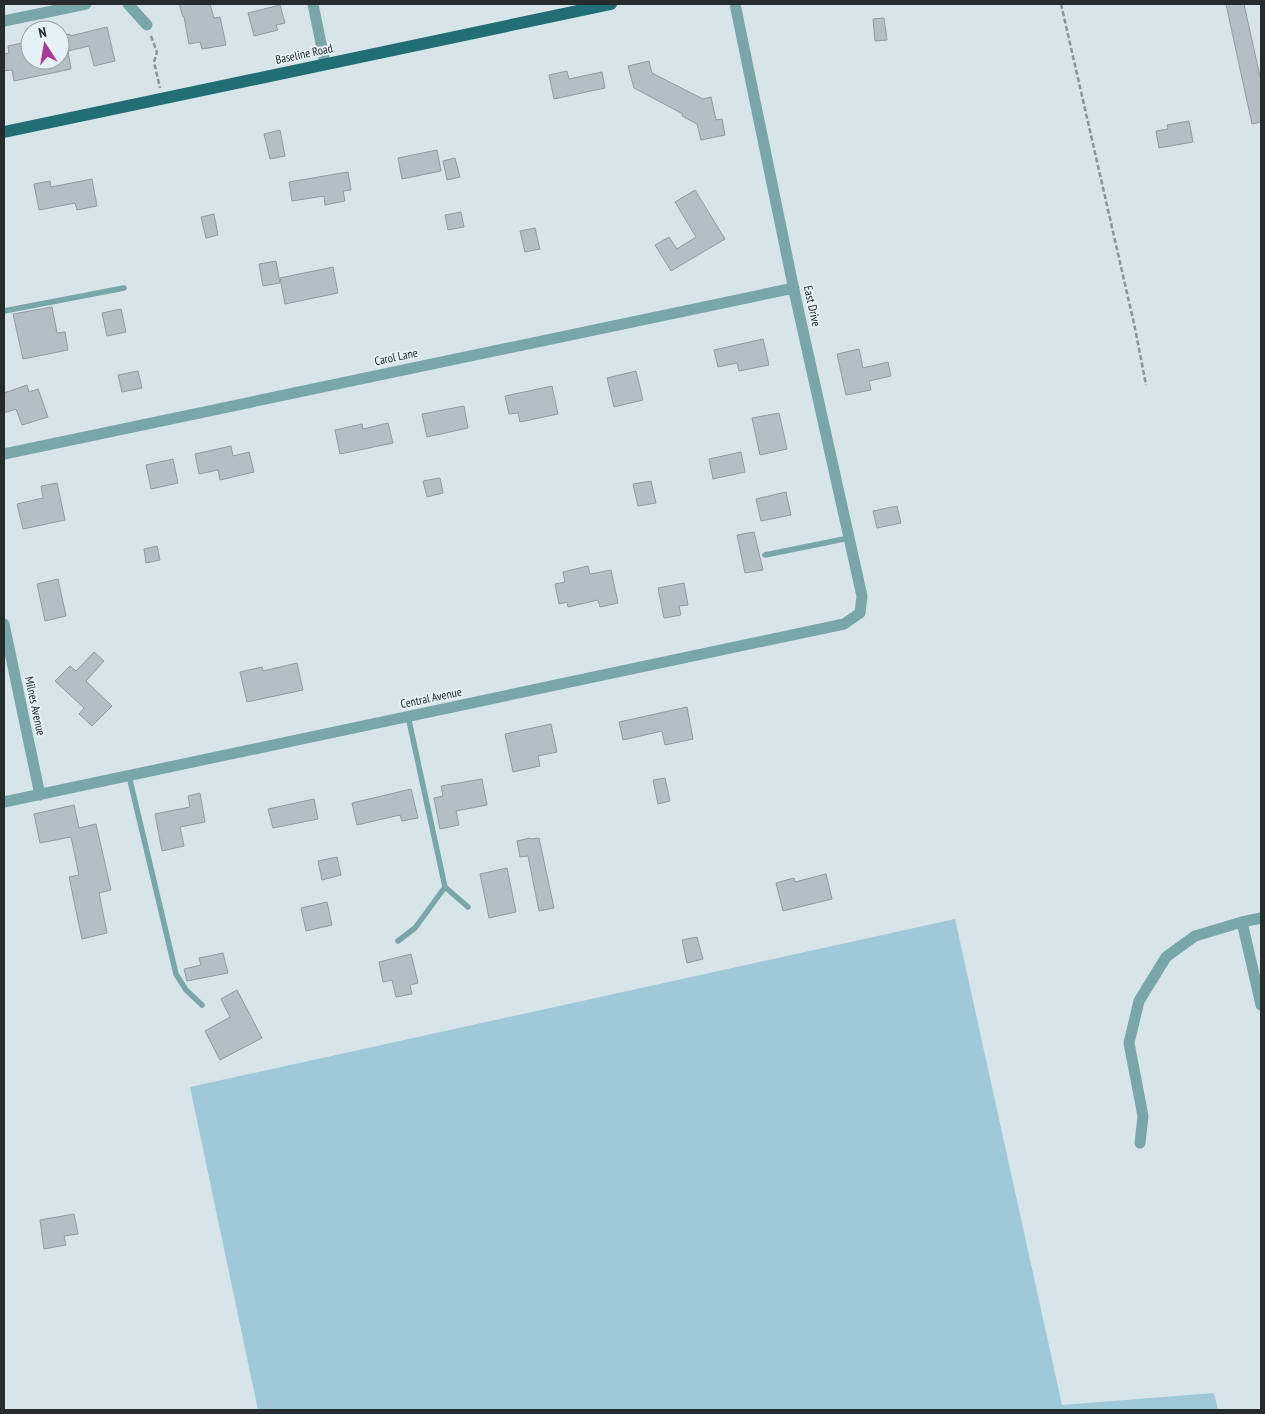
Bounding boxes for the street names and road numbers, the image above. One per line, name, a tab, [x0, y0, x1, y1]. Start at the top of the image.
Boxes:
street label: Baseline Road	[274, 40, 334, 67]
street label: East Drive	[801, 284, 824, 328]
street label: Carol Lane	[373, 345, 419, 368]
street label: Milnes Avenue	[22, 675, 49, 737]
street label: Central Avenue	[399, 684, 463, 711]

